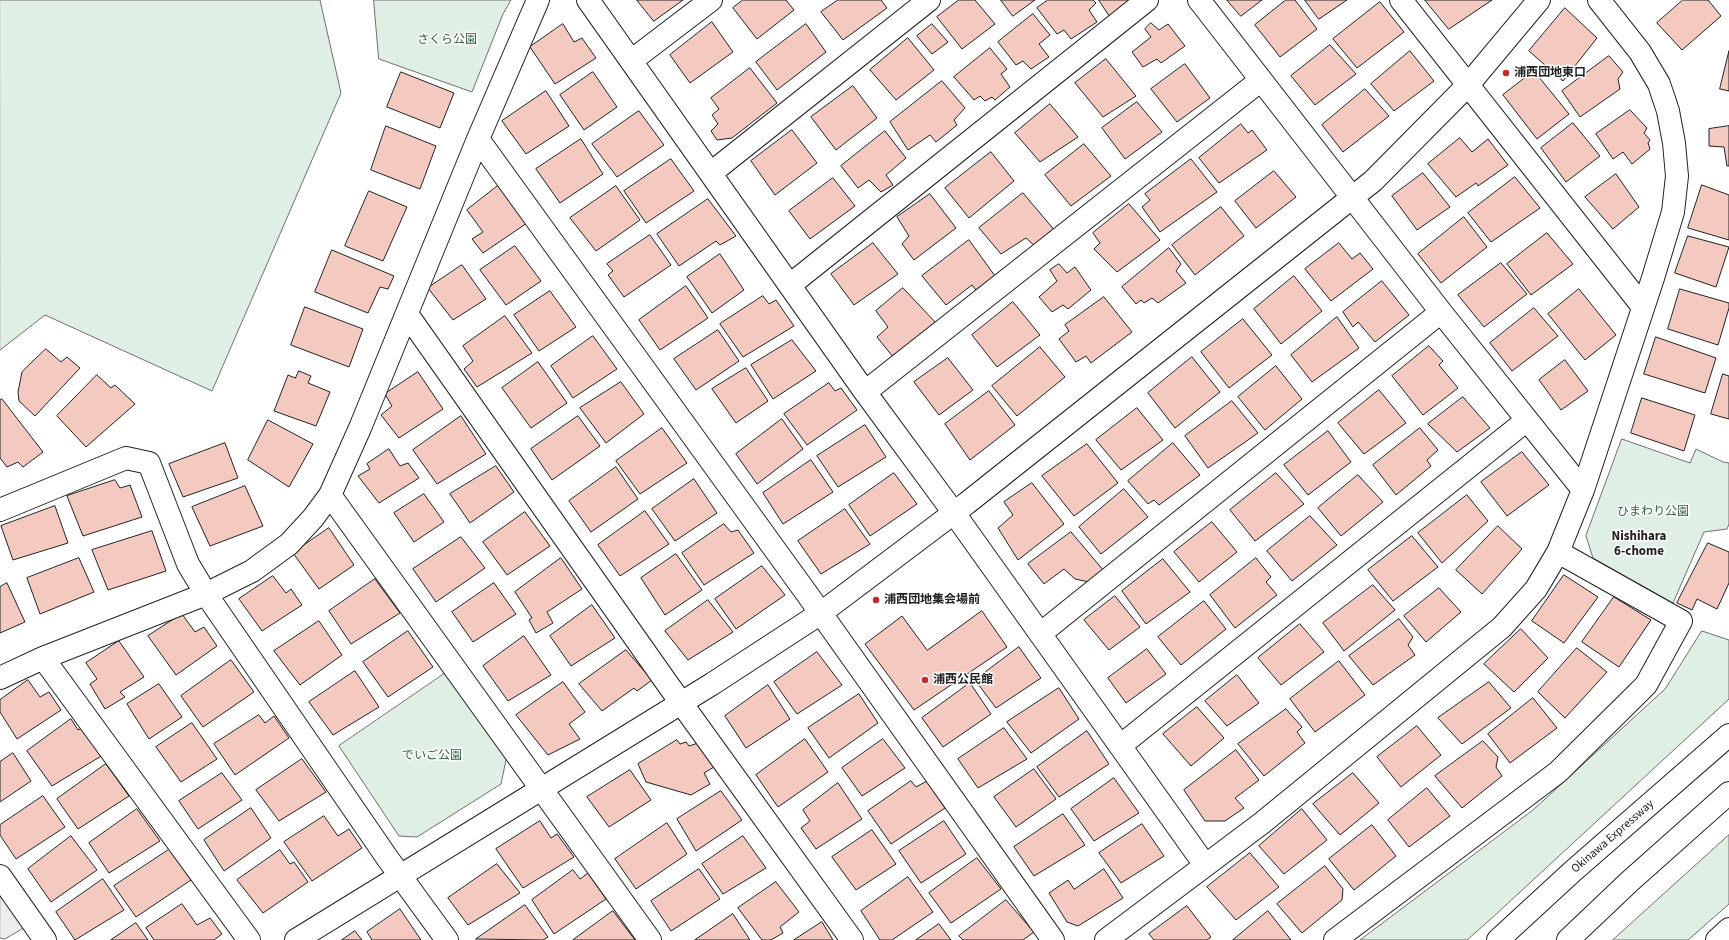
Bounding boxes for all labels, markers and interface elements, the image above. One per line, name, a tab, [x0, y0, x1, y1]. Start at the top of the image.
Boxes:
park label: さくら公園	[417, 33, 477, 47]
place label: 浦西団地東口	[1514, 66, 1586, 80]
marker: 浦西団地東口	[1501, 68, 1511, 78]
park label: ひまわり公園	[1617, 505, 1689, 519]
district label: Nishihara 6-chome	[1612, 529, 1666, 560]
place label: 浦西団地集会場前	[884, 593, 980, 607]
marker: 浦西団地集会場前	[871, 595, 881, 605]
place label: 浦西公民館	[933, 673, 993, 687]
marker: 浦西公民館	[920, 675, 930, 685]
park label: でいご公園	[402, 749, 462, 763]
street label: Okinawa Expressway	[1569, 797, 1657, 877]

